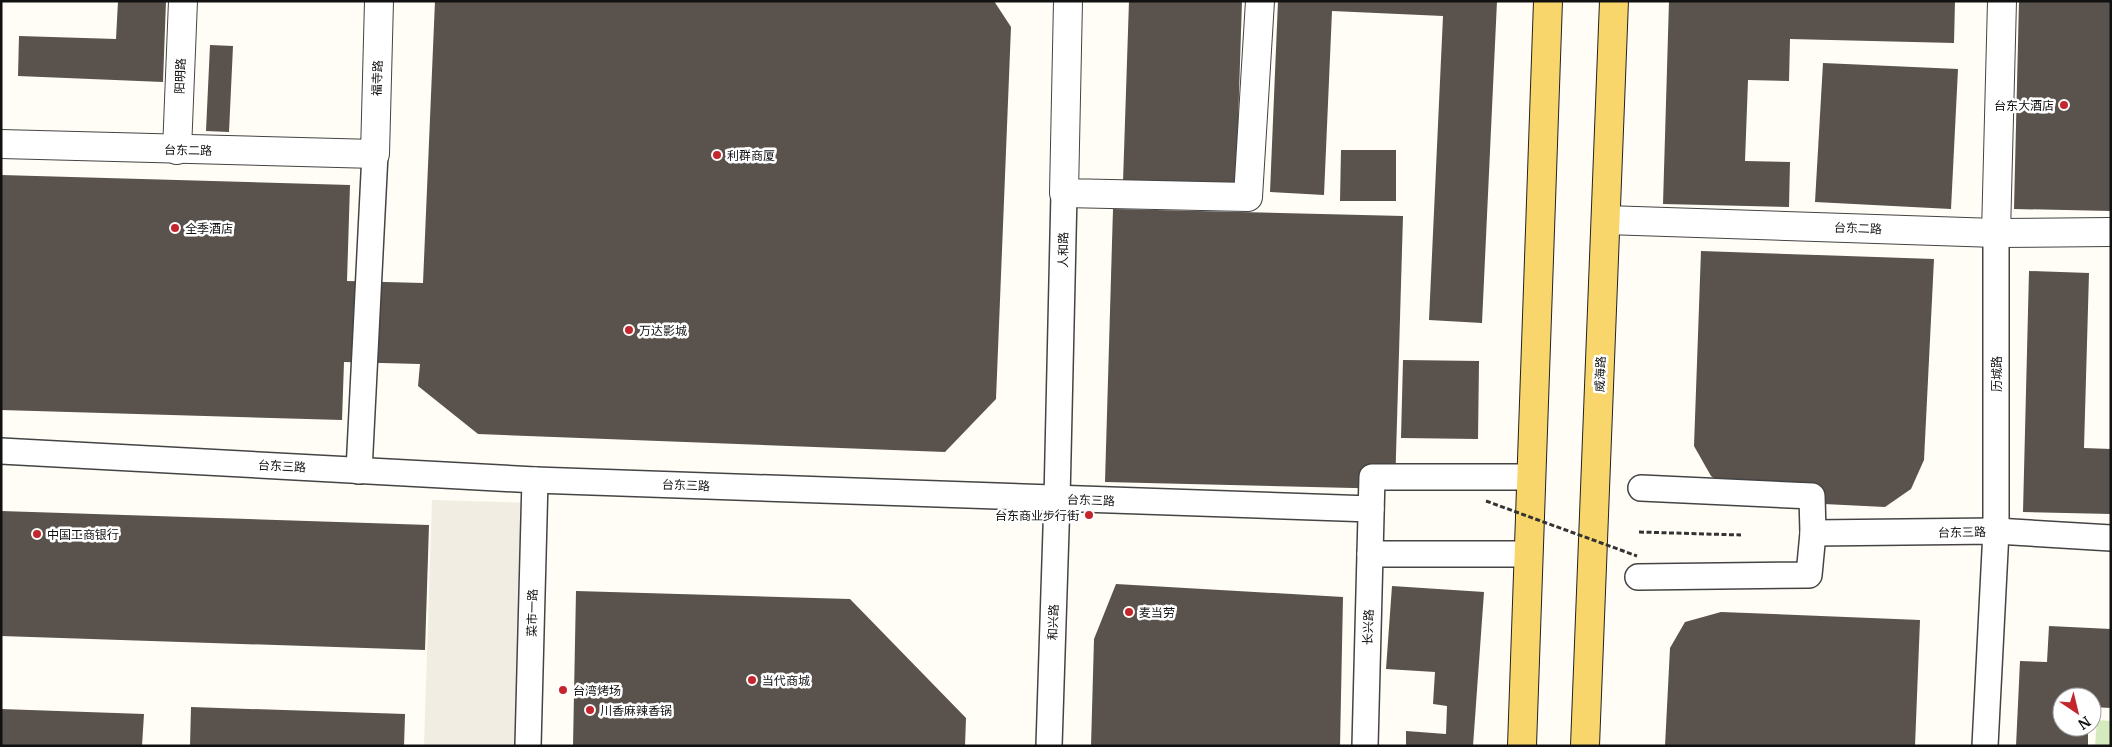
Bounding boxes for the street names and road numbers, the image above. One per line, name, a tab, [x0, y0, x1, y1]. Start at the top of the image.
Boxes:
street label: 阳明路	[172, 58, 188, 94]
street label: 福寺路	[369, 60, 385, 96]
street label: 台东二路	[164, 142, 212, 158]
street label: 台东二路	[1834, 220, 1882, 236]
street label: 人和路	[1055, 232, 1071, 268]
street label: 威海路	[1592, 356, 1608, 392]
street label: 历城路	[1989, 356, 2004, 392]
street label: 台东三路	[258, 457, 306, 475]
street label: 台东三路	[662, 477, 710, 493]
street label: 台东三路	[1067, 492, 1115, 508]
street label: 台东三路	[1938, 524, 1986, 540]
street label: 菜市一路	[524, 589, 540, 637]
street label: 和兴路	[1045, 604, 1061, 640]
street label: 长兴路	[1360, 609, 1376, 645]

